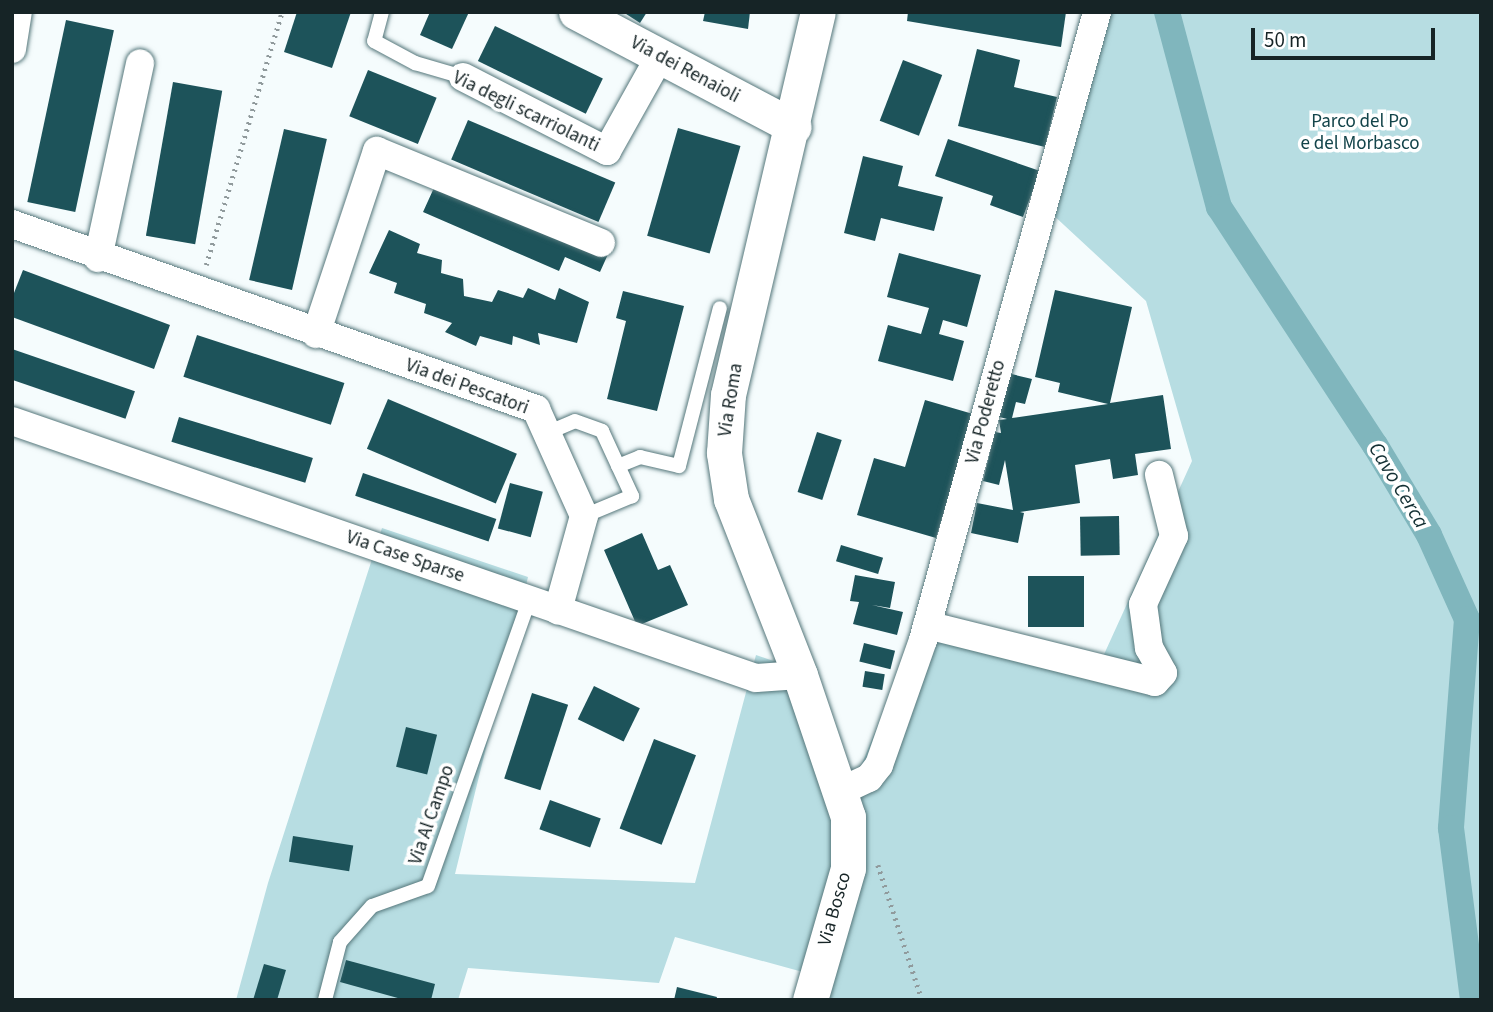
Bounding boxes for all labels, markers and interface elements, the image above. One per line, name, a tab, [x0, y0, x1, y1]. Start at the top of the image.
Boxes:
scale bar	[1255, 14, 1439, 58]
text: 50 m	[1264, 25, 1306, 55]
street label: Via dei Renaioli	[626, 32, 744, 108]
street label: Via degli scarriolanti	[449, 67, 603, 157]
park label: Parco del Po e del Morbasco	[1301, 111, 1419, 155]
street label: Via dei Pescatori	[402, 354, 532, 420]
street label: Via Poderetto	[961, 358, 1011, 466]
street label: Via Roma	[714, 362, 748, 438]
water label: Cavo Cerca	[1364, 437, 1434, 533]
street label: Via Case Sparse	[343, 526, 467, 588]
street label: Via Al Campo	[404, 762, 460, 868]
street label: Via Bosco	[814, 869, 856, 949]

